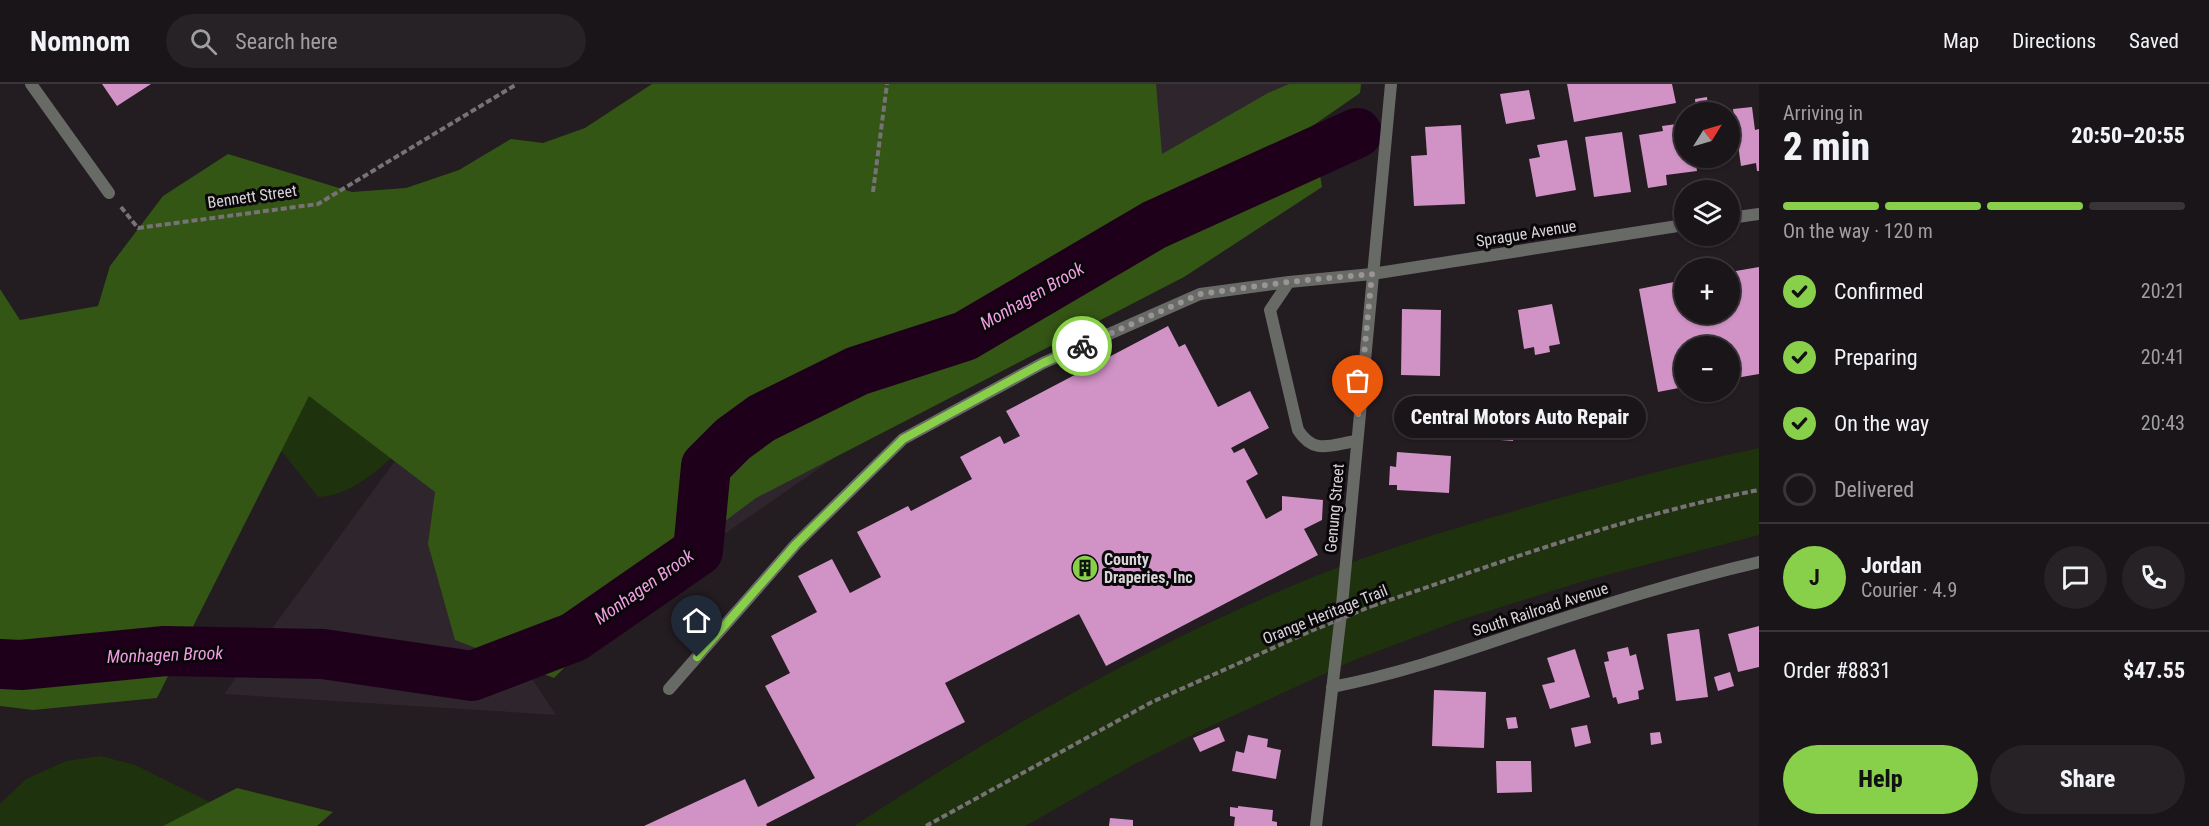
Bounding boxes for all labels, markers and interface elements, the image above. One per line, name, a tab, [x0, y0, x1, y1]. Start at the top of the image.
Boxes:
search box	[166, 14, 586, 68]
text: Nomnom	[30, 25, 130, 58]
icon: search	[187, 25, 220, 58]
text: Search here	[235, 29, 338, 54]
text: Map	[1943, 29, 1979, 53]
text: Directions	[2012, 29, 2096, 53]
text: Saved	[2129, 29, 2179, 53]
text: Arriving in	[1783, 101, 1863, 125]
north arrow	[1674, 102, 1740, 168]
map controls	[1674, 102, 1740, 402]
text: 20:50–20:55	[2071, 123, 2185, 148]
text: 2 min	[1783, 124, 1870, 170]
button: layers	[1674, 180, 1740, 246]
street label: Bennett Street	[206, 181, 298, 212]
street label: Sprague Avenue	[1475, 216, 1578, 251]
text: On the way · 120 m	[1783, 219, 1933, 243]
water label: Monhagen Brook	[976, 257, 1088, 334]
button: +	[1674, 258, 1740, 324]
icon: check	[1783, 275, 1816, 308]
text: Confirmed	[1834, 279, 1923, 304]
text: 20:21	[2141, 279, 2185, 303]
courier	[1052, 316, 1112, 376]
icon: bike	[1066, 330, 1099, 363]
button: −	[1674, 336, 1740, 402]
icon: check	[1783, 341, 1816, 374]
text: Preparing	[1834, 345, 1918, 370]
text: 20:41	[2141, 345, 2185, 369]
pin	[1332, 355, 1383, 417]
icon: bag	[1341, 364, 1374, 397]
callout: Central Motors Auto Repair	[1394, 396, 1646, 438]
text: Central Motors Auto Repair	[1411, 405, 1629, 429]
icon: check	[1783, 407, 1816, 440]
text: On the way	[1834, 411, 1929, 436]
text: 20:43	[2141, 411, 2185, 435]
street label: Genung Street	[1321, 463, 1348, 553]
text: Delivered	[1834, 477, 1914, 502]
water label: Monhagen Brook	[590, 544, 698, 629]
button: chat	[2044, 546, 2107, 609]
button: phone	[2122, 546, 2185, 609]
place label: County Draperies, Inc	[1104, 550, 1193, 587]
building icon: County Draperies, Inc	[1070, 553, 1100, 583]
text: Jordan	[1861, 553, 1922, 578]
text: J	[1809, 565, 1820, 590]
text: Courier · 4.9	[1861, 578, 1957, 602]
street label: South Railroad Avenue	[1470, 579, 1611, 640]
street label: Orange Heritage Trail	[1260, 581, 1390, 648]
pin	[671, 595, 722, 657]
icon: home	[680, 604, 713, 637]
water label: Monhagen Brook	[106, 642, 225, 667]
text: Order #8831	[1783, 658, 1891, 683]
text: $47.55	[2123, 658, 2185, 683]
button: Help	[1783, 745, 1978, 814]
button: Share	[1990, 745, 2185, 814]

